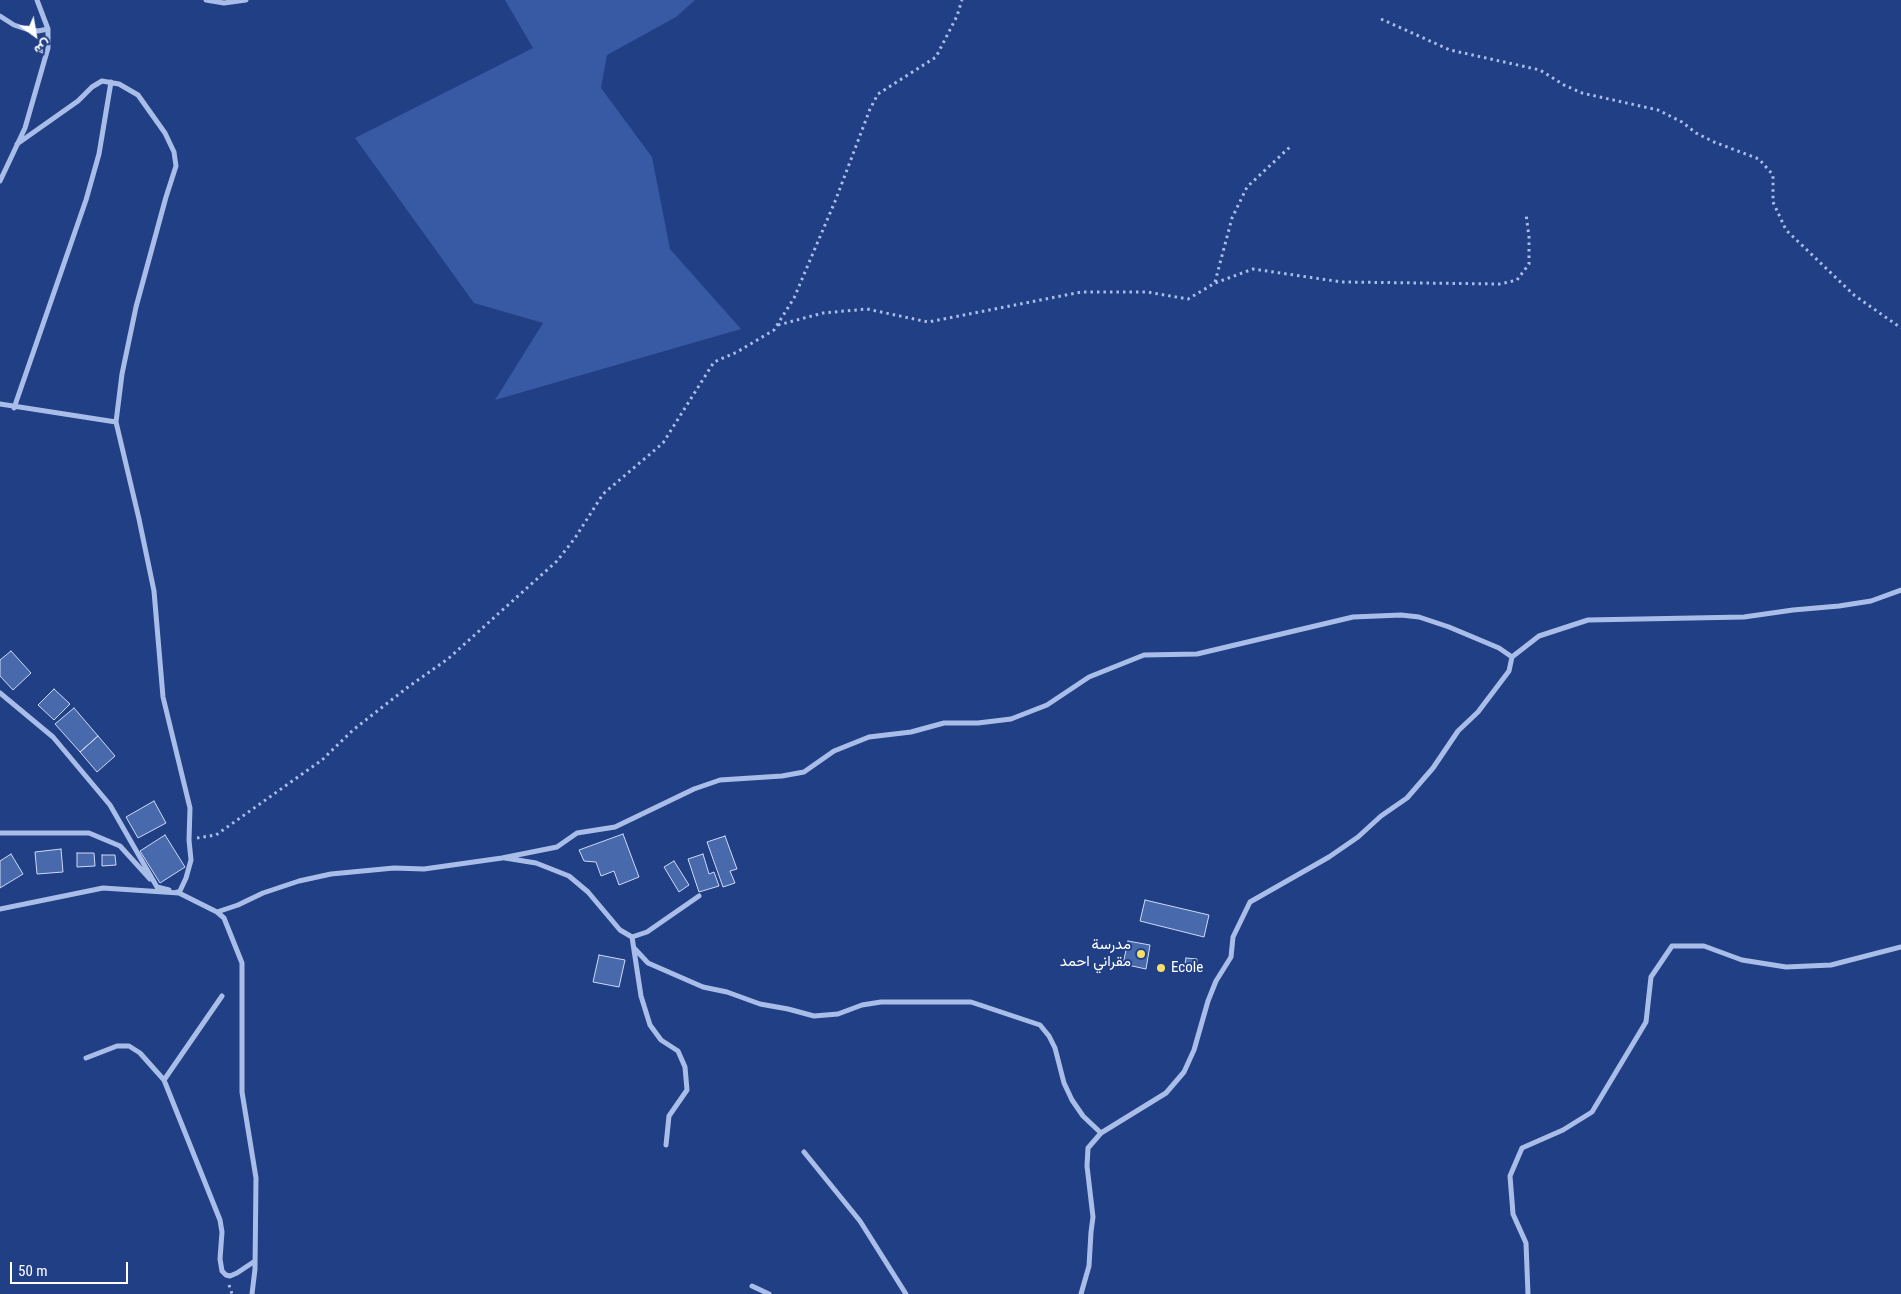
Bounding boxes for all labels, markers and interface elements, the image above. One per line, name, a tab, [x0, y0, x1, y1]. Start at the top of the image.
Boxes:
north arrow	[10, 10, 60, 60]
text: ش	[32, 36, 54, 59]
place label: مدرسة مقراني احمد	[1060, 936, 1131, 971]
marker: مدرسة مقراني احمد	[1135, 948, 1147, 960]
place label: Ecole	[1171, 959, 1203, 977]
marker: Ecole	[1155, 962, 1167, 974]
scale bar	[12, 1252, 130, 1284]
text: 50 m	[18, 1262, 48, 1280]

